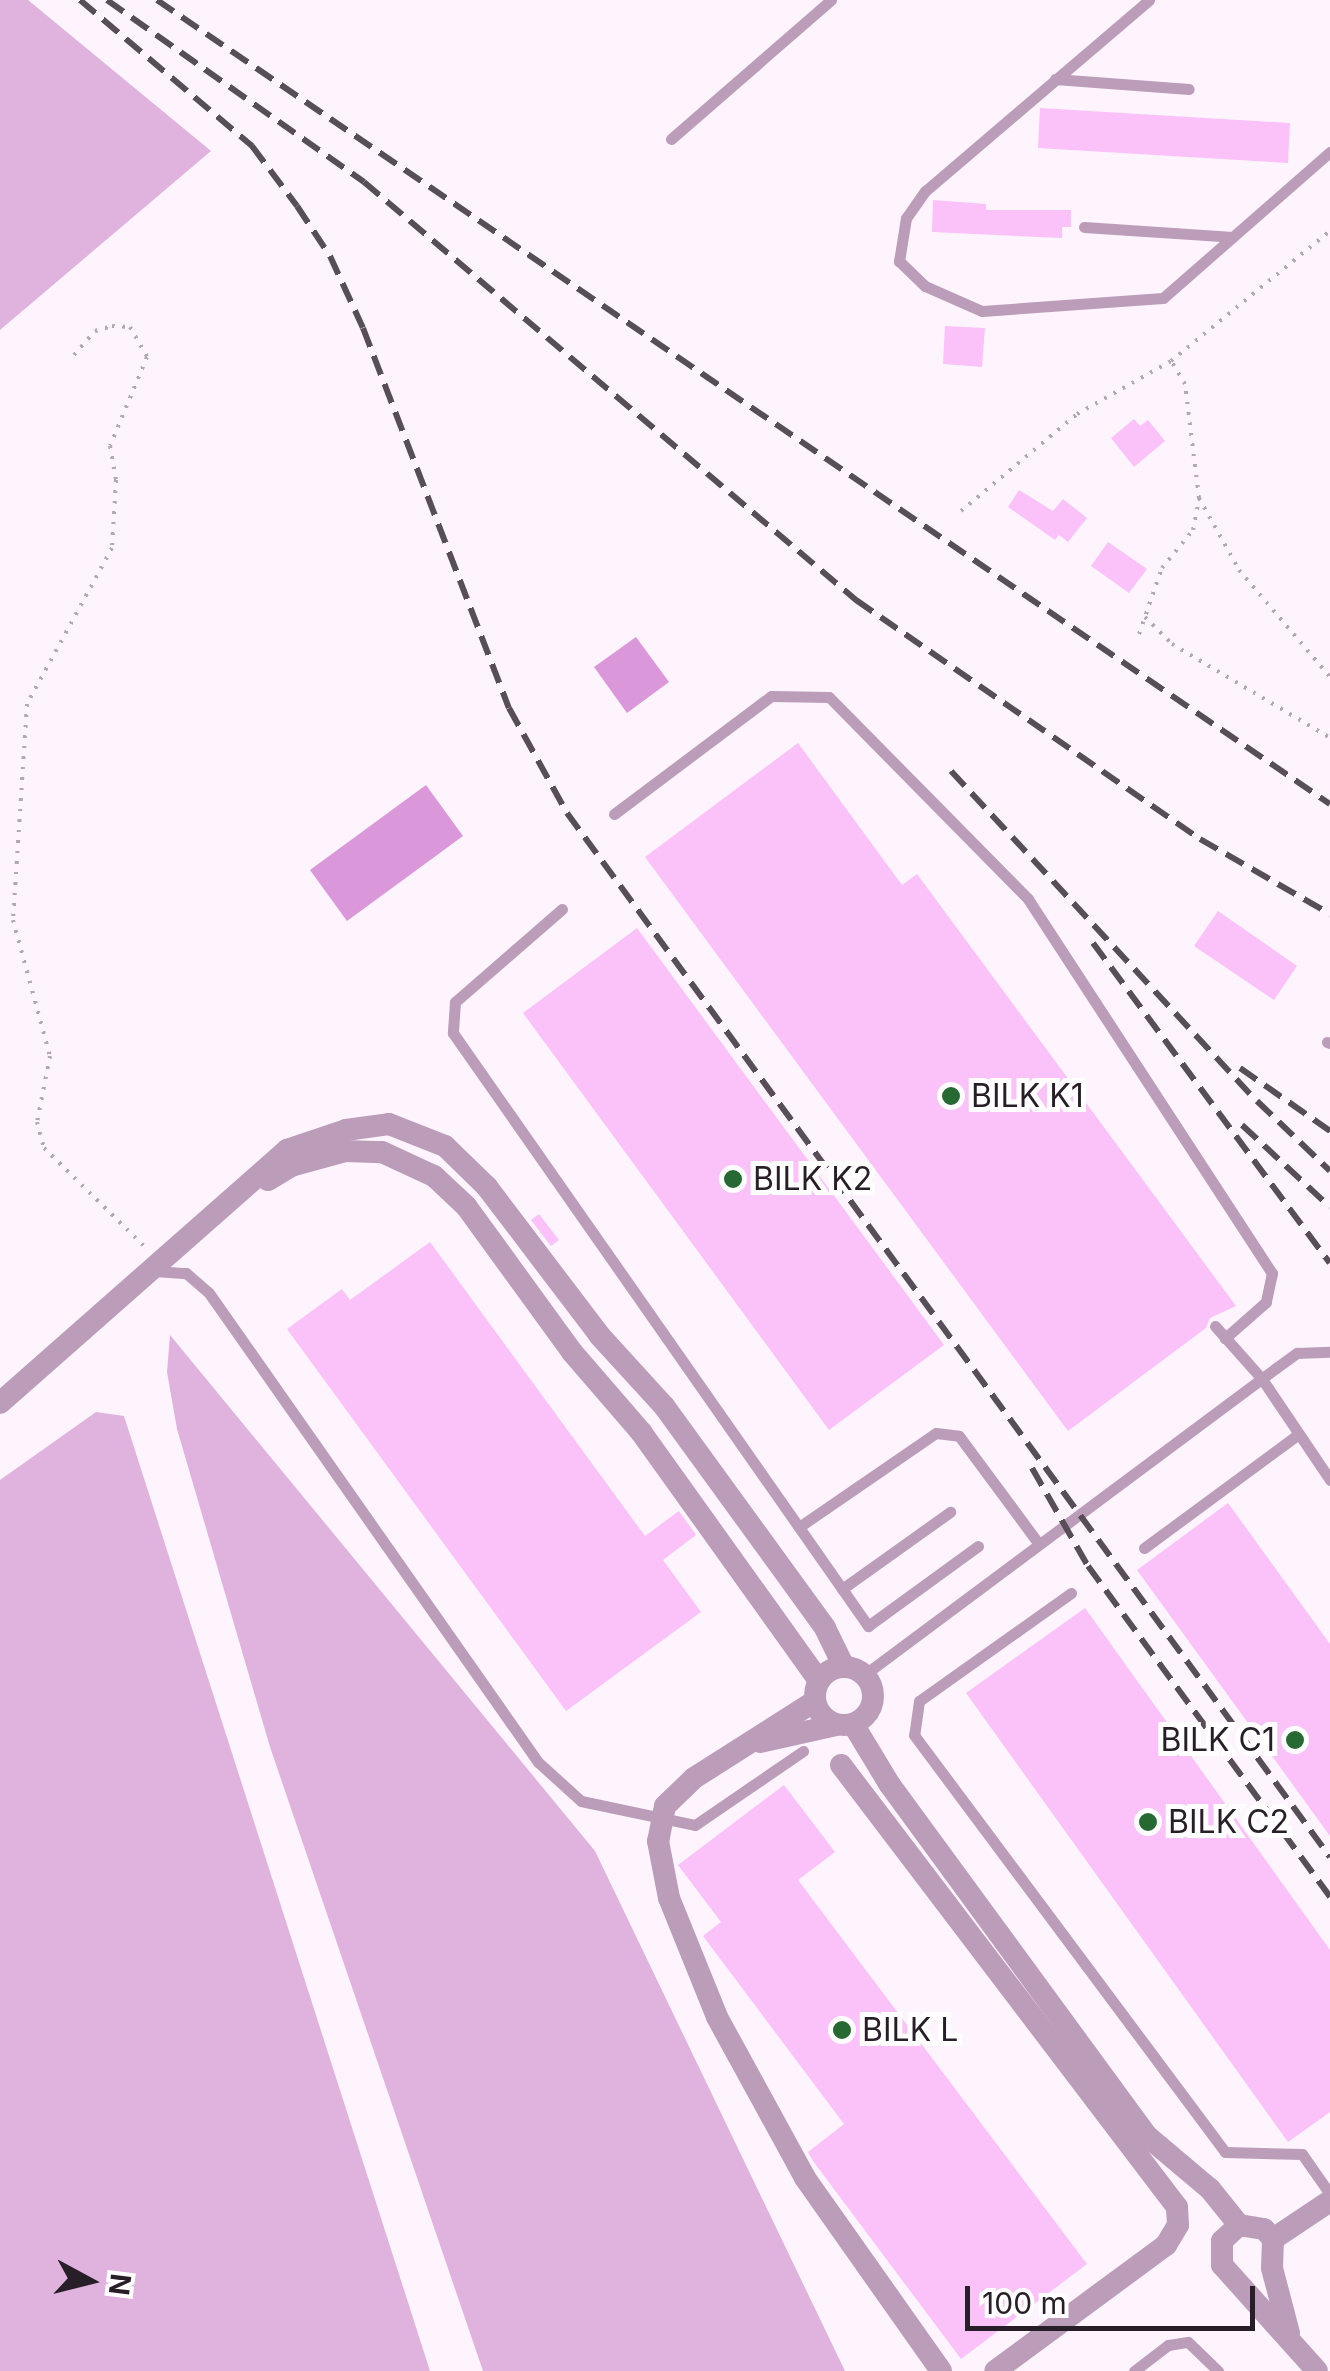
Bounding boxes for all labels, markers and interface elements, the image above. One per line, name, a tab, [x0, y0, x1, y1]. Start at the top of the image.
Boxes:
place label: BILK K1	[971, 1077, 1084, 1115]
marker: BILK K1	[940, 1085, 962, 1107]
place label: BILK K2	[753, 1160, 872, 1198]
marker: BILK K2	[722, 1168, 744, 1190]
place label: BILK C1	[1160, 1721, 1275, 1759]
marker: BILK C1	[1284, 1729, 1306, 1751]
place label: BILK C2	[1168, 1803, 1289, 1841]
marker: BILK C2	[1137, 1811, 1159, 1833]
place label: BILK L	[862, 2011, 958, 2049]
marker: BILK L	[831, 2019, 853, 2041]
north arrow	[40, 2231, 140, 2331]
scale bar	[970, 2266, 1260, 2328]
text: N	[102, 2272, 138, 2297]
text: 100 m	[982, 2285, 1067, 2321]

